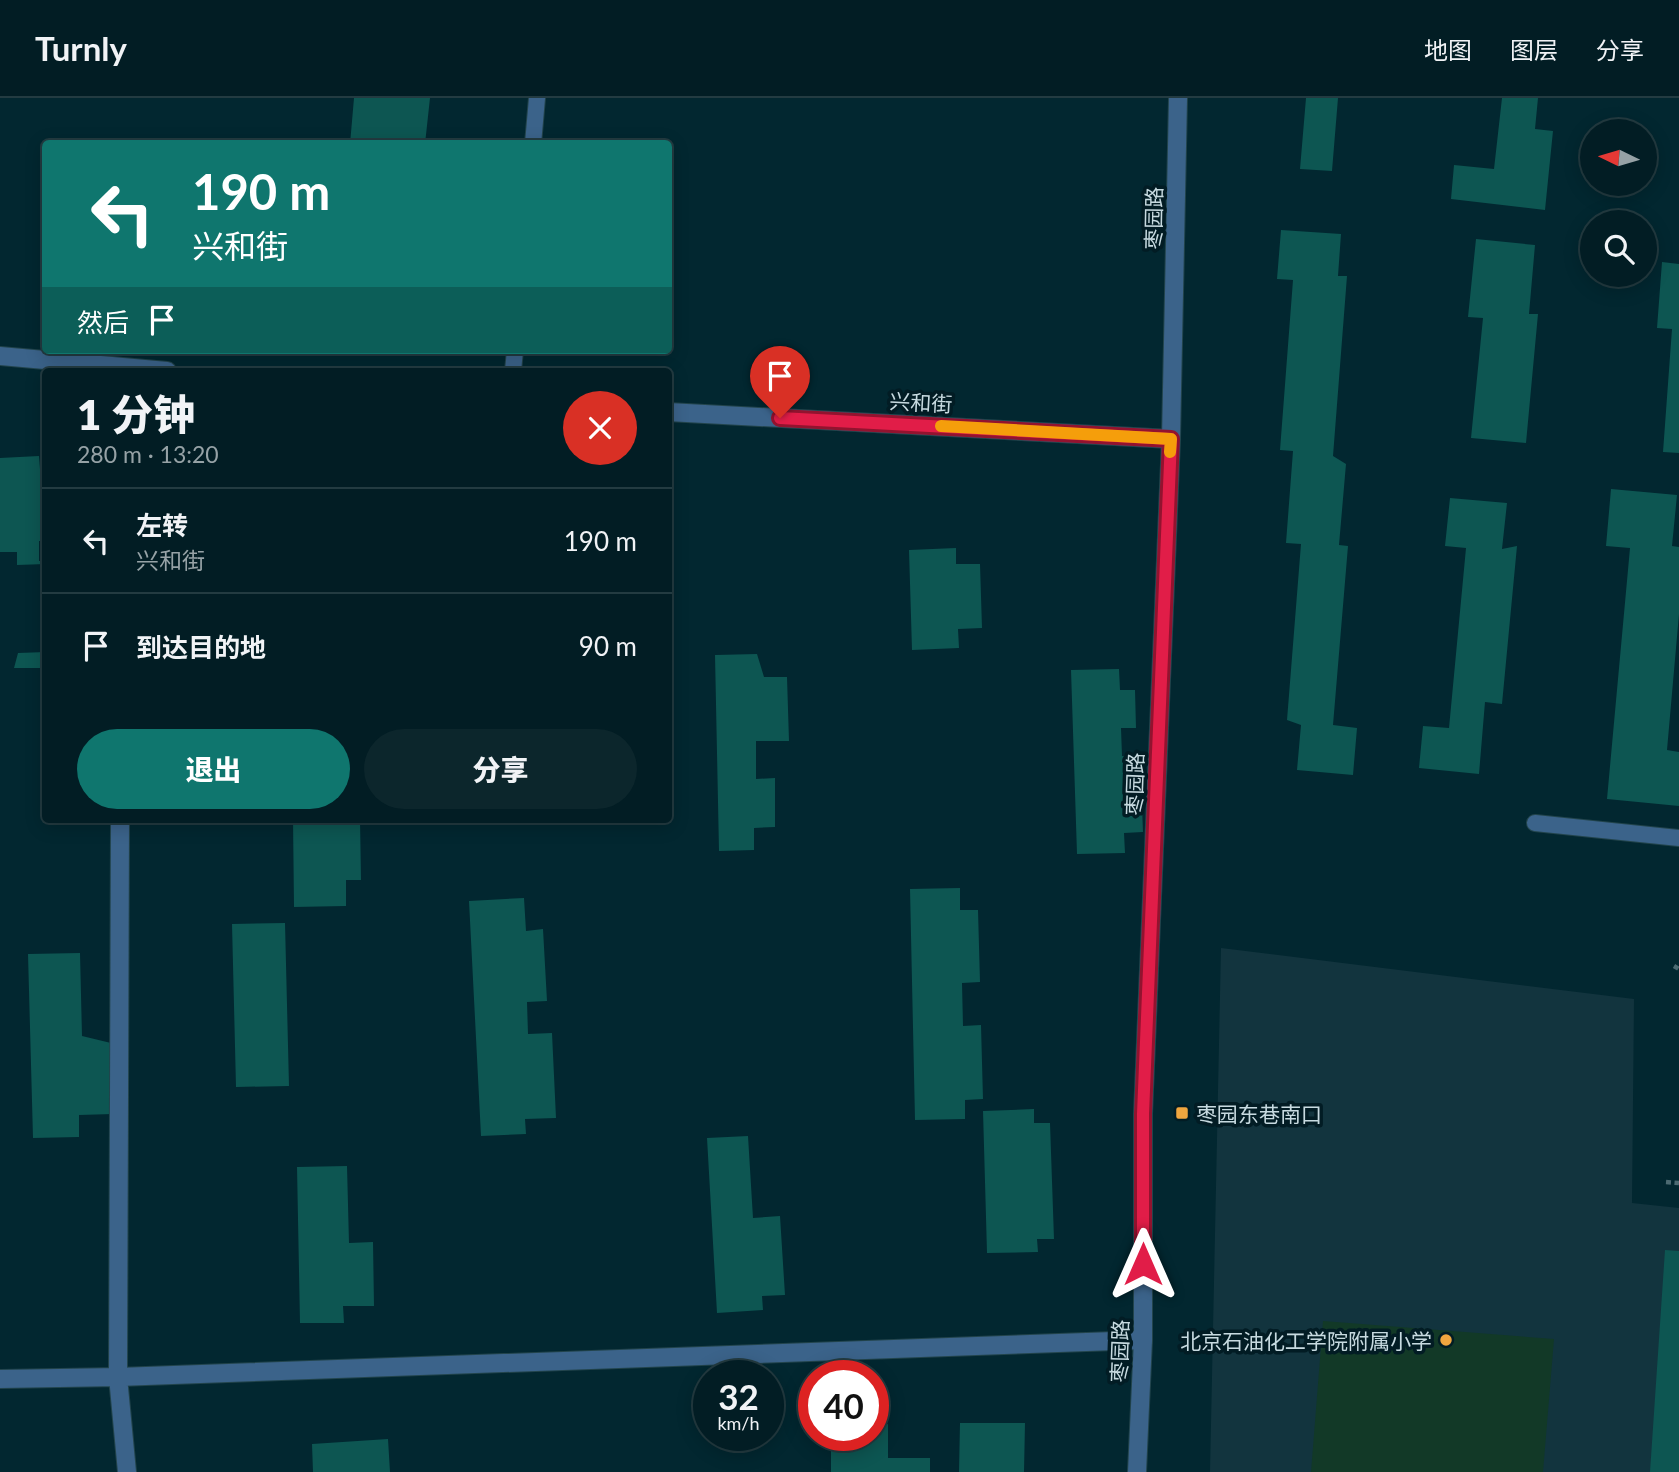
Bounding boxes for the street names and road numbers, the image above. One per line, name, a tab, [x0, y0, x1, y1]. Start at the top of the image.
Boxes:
street label: 枣园路	[1140, 186, 1166, 250]
street label: 兴和街	[889, 388, 953, 416]
street label: 枣园路	[1120, 752, 1148, 816]
street label: 枣园路	[1105, 1319, 1133, 1383]

